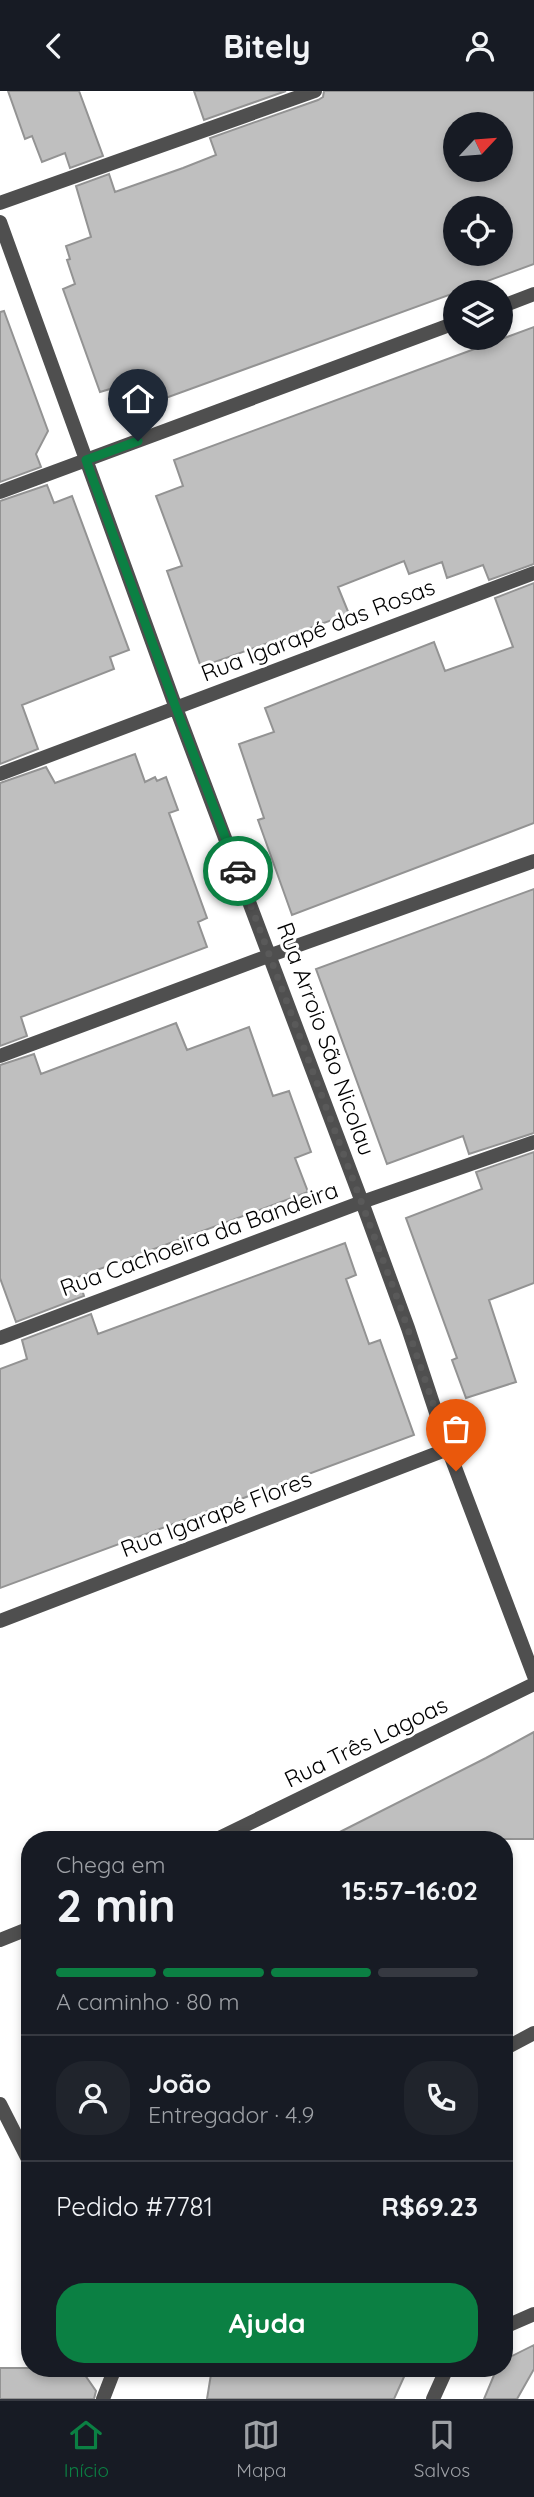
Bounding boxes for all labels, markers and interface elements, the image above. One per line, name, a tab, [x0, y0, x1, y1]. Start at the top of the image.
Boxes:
text: Bitely	[223, 26, 311, 66]
icon: back	[35, 27, 73, 65]
icon: person	[461, 27, 499, 65]
north arrow	[443, 112, 513, 182]
map controls	[443, 112, 513, 350]
button: locate	[443, 196, 513, 266]
button: layers	[443, 280, 513, 350]
pin	[108, 369, 168, 441]
icon: home	[119, 380, 157, 418]
street label: Rua Igarapé das Rosas	[197, 572, 439, 688]
courier	[203, 836, 273, 906]
icon: car	[219, 852, 257, 890]
street label: Rua Arroio São Nicolau	[271, 918, 382, 1159]
street label: Rua Cachoeira da Bandeira	[56, 1175, 342, 1302]
pin	[426, 1399, 486, 1471]
icon: bag	[437, 1410, 475, 1448]
street label: Rua Igarapé Flores	[116, 1464, 315, 1563]
street label: Rua Três Lagoas	[279, 1689, 452, 1794]
text: Chega em	[56, 1850, 165, 1879]
text: 15:57–16:02	[342, 1874, 478, 1907]
text: 2 min	[56, 1876, 176, 1934]
text: A caminho · 80 m	[56, 1987, 240, 2016]
button: person	[56, 2061, 130, 2135]
button: phone	[404, 2061, 478, 2135]
text: João	[148, 2067, 211, 2100]
text: Entregador · 4.9	[148, 2100, 314, 2129]
text: Pedido #7781	[56, 2190, 213, 2223]
text: R$69.23	[381, 2190, 478, 2223]
button: Ajuda	[56, 2283, 478, 2363]
tab: Início	[64, 2416, 109, 2482]
tab: Mapa	[236, 2416, 286, 2482]
tab: Salvos	[414, 2416, 470, 2482]

